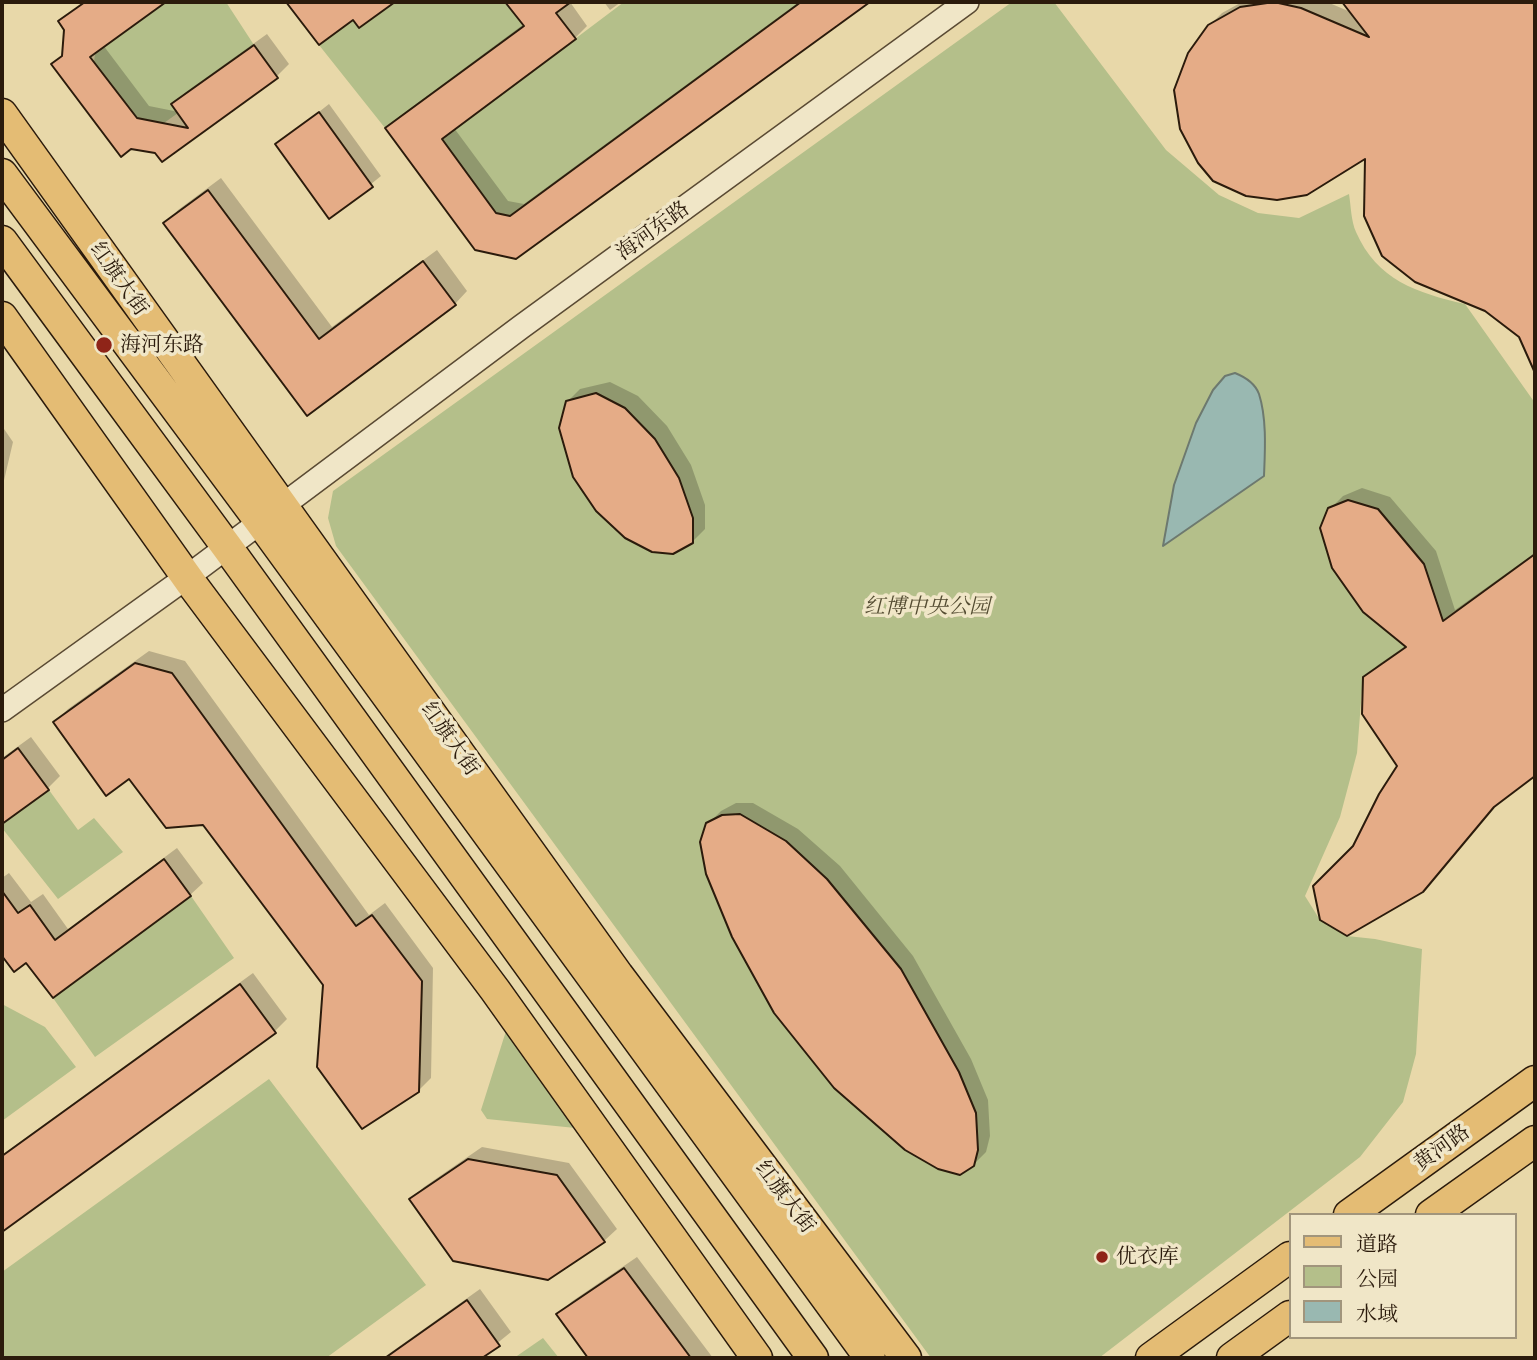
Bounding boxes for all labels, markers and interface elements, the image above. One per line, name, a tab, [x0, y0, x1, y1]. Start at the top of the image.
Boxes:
street label: 海河东路	[612, 196, 694, 266]
street label: 红旗大街	[85, 237, 153, 321]
place label: 海河东路	[120, 332, 204, 358]
marker: 海河东路	[94, 335, 114, 355]
park label: 红博中央公园	[864, 594, 990, 620]
street label: 红旗大街	[416, 697, 484, 781]
street label: 黄河路	[1409, 1119, 1475, 1177]
street label: 红旗大街	[750, 1156, 820, 1238]
legend	[1288, 1213, 1516, 1339]
text: 道路	[1356, 1231, 1398, 1256]
place label: 优衣库	[1116, 1244, 1179, 1270]
marker: 优衣库	[1094, 1249, 1110, 1265]
text: 公园	[1356, 1266, 1398, 1291]
text: 水域	[1356, 1301, 1398, 1326]

